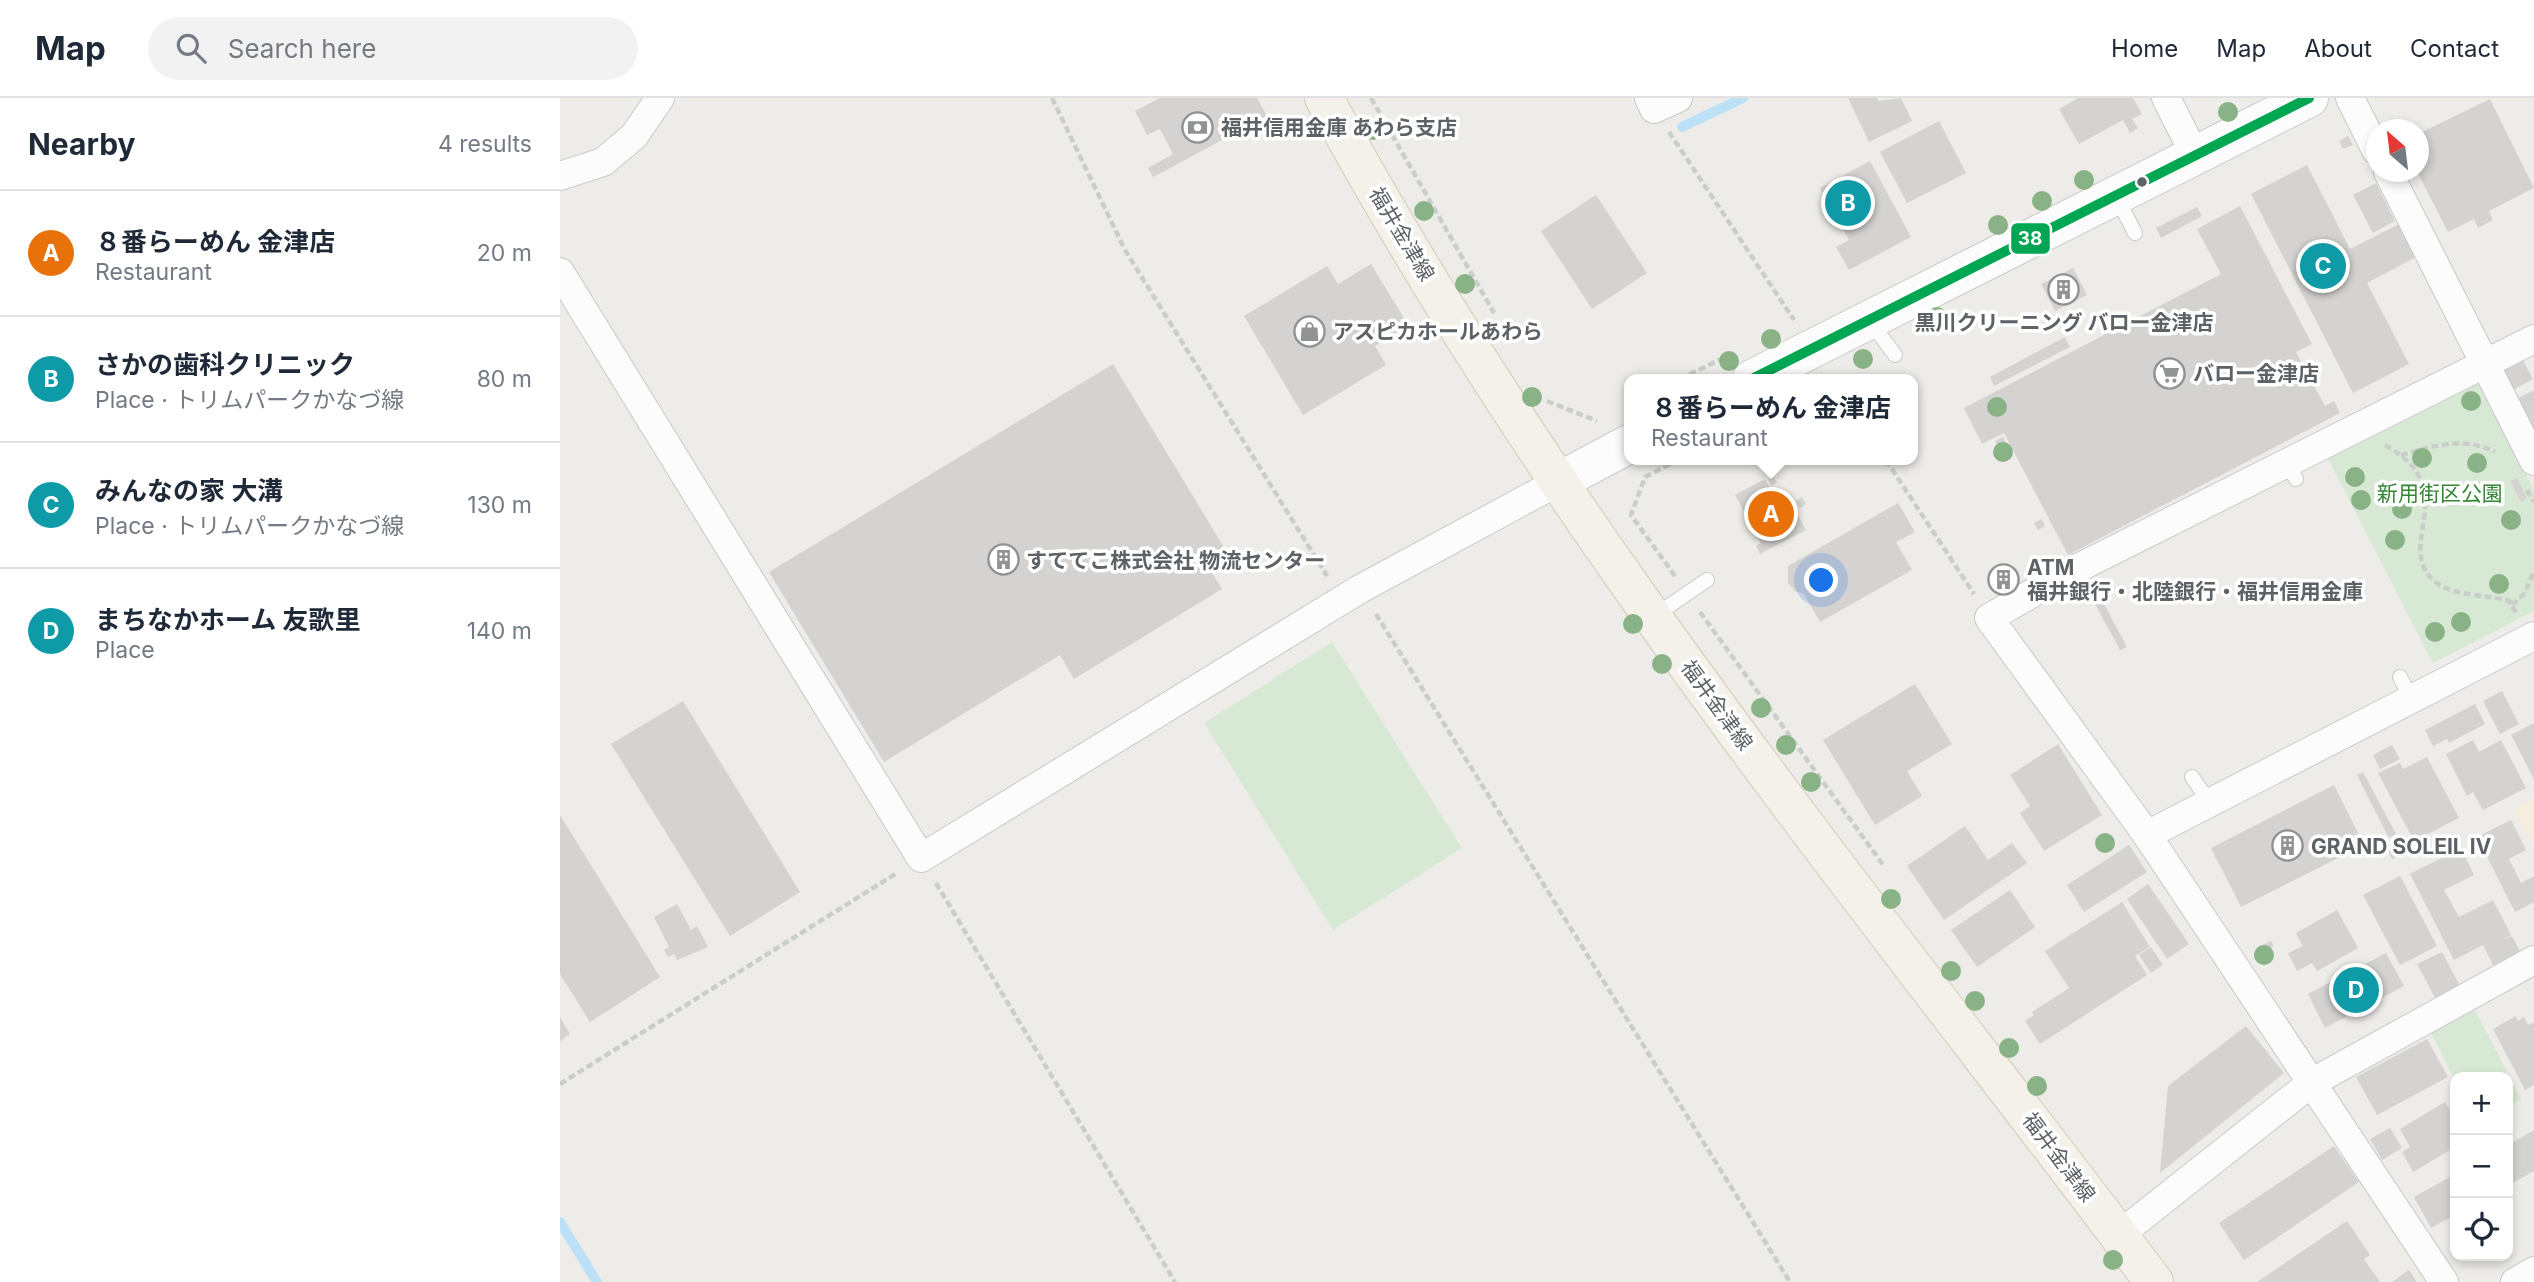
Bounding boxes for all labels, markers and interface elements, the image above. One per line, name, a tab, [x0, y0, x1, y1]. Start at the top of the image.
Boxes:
search box	[148, 17, 638, 80]
text: Map	[35, 28, 106, 68]
icon: search	[172, 29, 210, 67]
text: Search here	[228, 33, 376, 64]
text: Home	[2111, 34, 2178, 63]
text: Map	[2216, 34, 2266, 63]
text: About	[2304, 34, 2372, 63]
text: Contact	[2410, 34, 2499, 63]
bank icon: 福井信用金庫 あわら支店	[1181, 110, 1215, 144]
place label: 福井信用金庫 あわら支店	[1221, 115, 1457, 140]
north arrow	[2366, 119, 2429, 182]
text: Nearby	[28, 126, 136, 162]
text: 4 results	[438, 130, 532, 158]
unlabelled marker	[2135, 175, 2149, 189]
pin: B	[1825, 177, 1871, 229]
street label: 福井金津線	[1364, 183, 1440, 285]
line badge: 38	[2010, 222, 2051, 255]
text: ８番らーめん 金津店	[95, 226, 335, 257]
text: 38	[2018, 227, 2042, 250]
text: A	[42, 239, 60, 267]
text: 20 m	[477, 239, 532, 267]
pin: C	[2300, 240, 2346, 292]
text: Restaurant	[95, 258, 212, 286]
building icon: 黒川クリーニング バロー金津店	[2047, 273, 2081, 307]
place label: 黒川クリーニング バロー金津店	[1915, 310, 2213, 335]
shop icon: アスピカホールあわら	[1293, 314, 1327, 348]
place label: アスピカホールあわら	[1333, 319, 1543, 344]
text: さかの歯科クリニック	[95, 349, 355, 380]
supermarket icon: バロー金津店	[2153, 356, 2187, 390]
place label: バロー金津店	[2193, 361, 2319, 386]
text: B	[43, 365, 59, 393]
text: 80 m	[477, 365, 532, 393]
popup	[1624, 374, 1918, 465]
text: Place · トリムパークかなづ線	[95, 386, 404, 414]
text: ８番らーめん 金津店	[1651, 392, 1891, 423]
text: Restaurant	[1651, 424, 1768, 452]
text: みんなの家 大溝	[95, 475, 283, 506]
park label: 新用街区公園	[2377, 481, 2503, 506]
pin: A	[1748, 488, 1794, 540]
text: C	[42, 491, 60, 519]
text: 130 m	[467, 491, 532, 519]
text: Place · トリムパークかなづ線	[95, 512, 404, 540]
building icon: すててこ株式会社 物流センター	[986, 543, 1020, 577]
place label: すててこ株式会社 物流センター	[1026, 548, 1325, 573]
place label: ATM 福井銀行・北陸銀行・福井信用金庫	[2027, 555, 2363, 604]
building icon: ATM 福井銀行・北陸銀行・福井信用金庫	[1987, 562, 2021, 596]
your location	[1804, 563, 1838, 597]
text: まちなかホーム 友歌里	[95, 604, 360, 635]
text: D	[43, 617, 59, 645]
text: 140 m	[467, 617, 532, 645]
text: Place	[95, 636, 155, 664]
street label: 福井金津線	[1676, 655, 1758, 755]
building icon: GRAND SOLEIL Ⅳ	[2271, 829, 2305, 863]
place label: GRAND SOLEIL Ⅳ	[2311, 834, 2492, 859]
pin: D	[2333, 964, 2379, 1016]
map controls	[2450, 1072, 2513, 1261]
button: +	[2450, 1072, 2513, 1135]
street label: 福井金津線	[2017, 1108, 2101, 1206]
button: −	[2450, 1135, 2513, 1198]
button: locate	[2450, 1198, 2513, 1261]

